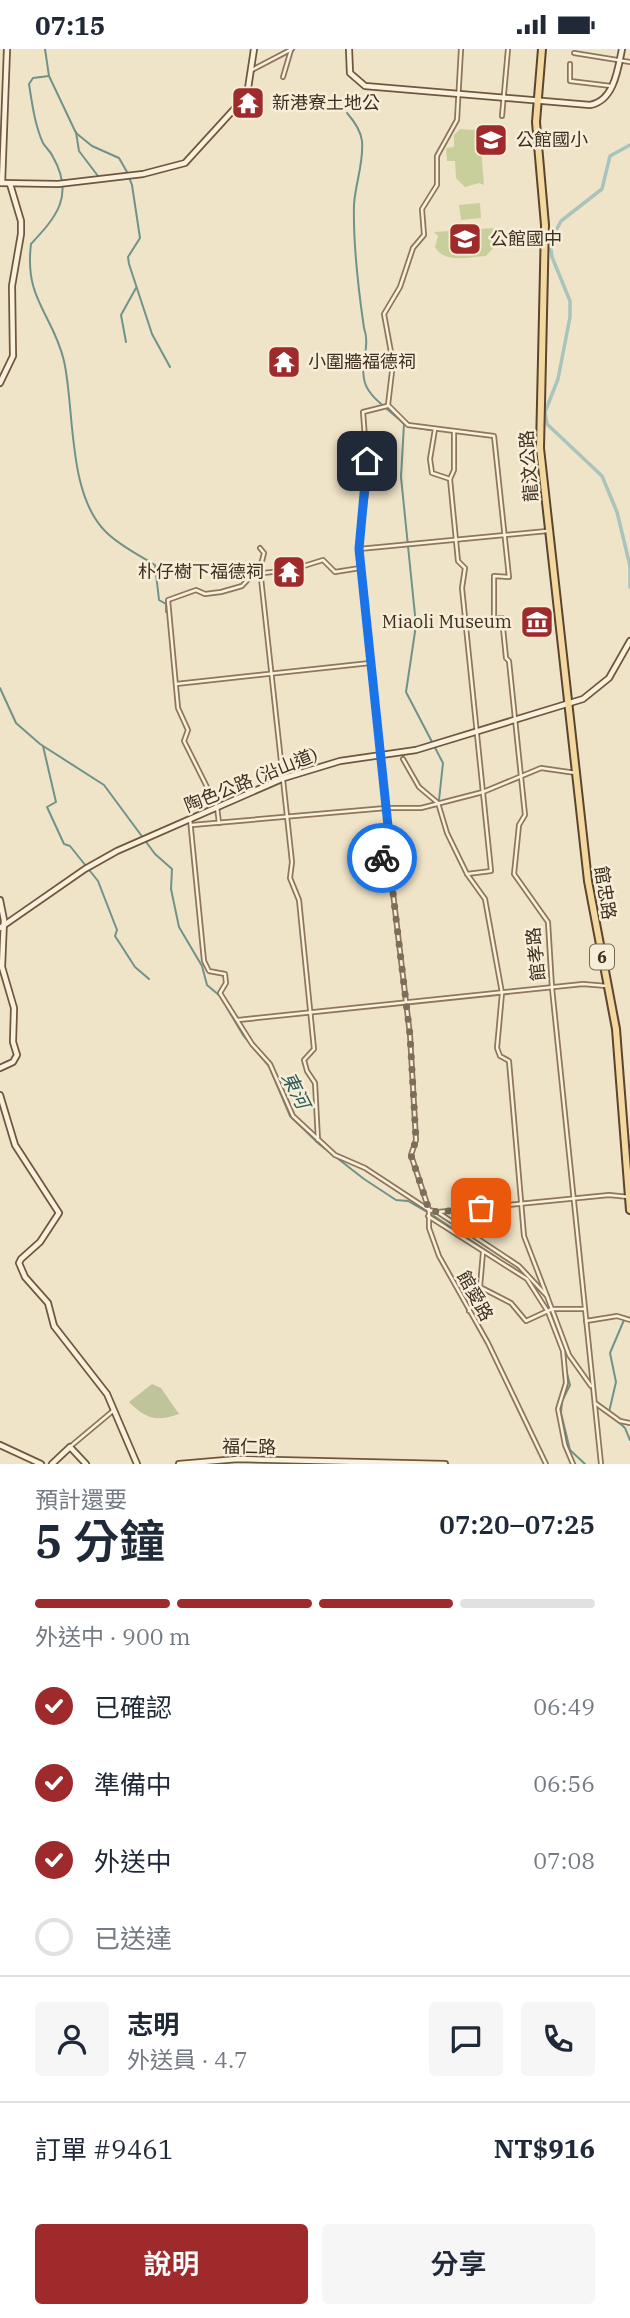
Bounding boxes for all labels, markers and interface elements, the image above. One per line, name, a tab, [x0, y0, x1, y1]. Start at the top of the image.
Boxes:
text: 07:15	[35, 8, 105, 42]
temple icon: 新港寮土地公	[229, 84, 267, 122]
place label: 新港寮土地公	[272, 91, 380, 114]
school or university icon: 公館國小	[472, 121, 510, 159]
place label: 公館國小	[516, 128, 588, 151]
school or university icon: 公館國中	[446, 220, 484, 258]
place label: 公館國中	[490, 227, 562, 250]
temple icon: 小圍牆福德祠	[265, 343, 303, 381]
place label: 小圍牆福德祠	[308, 350, 416, 373]
street label: 龍汶公路	[515, 429, 542, 503]
pin	[337, 431, 397, 491]
icon: home	[348, 442, 386, 480]
temple icon: 朴仔樹下福德祠	[270, 553, 308, 591]
place label: 朴仔樹下福德祠	[138, 560, 264, 583]
museum icon: Miaoli Museum	[518, 603, 556, 641]
place label: Miaoli Museum	[382, 610, 512, 633]
street label: 陶色公路 (沿山道)	[181, 742, 321, 817]
courier	[347, 823, 417, 893]
icon: bike	[363, 839, 401, 877]
street label: 館忠路	[590, 864, 621, 921]
street label: 館孝路	[521, 926, 550, 982]
road number: 6	[590, 945, 614, 969]
water label: 東河	[277, 1068, 317, 1116]
pin	[451, 1178, 511, 1238]
icon: bag	[462, 1189, 500, 1227]
street label: 館愛路	[452, 1267, 499, 1325]
street label: 福仁路	[222, 1435, 276, 1458]
text: 預計還要	[35, 1484, 127, 1514]
text: 07:20–07:25	[439, 1507, 595, 1541]
text: 5 分鐘	[35, 1511, 165, 1571]
text: 外送中 · 900 m	[35, 1621, 191, 1651]
icon: check	[35, 1687, 73, 1725]
text: 已確認	[94, 1690, 172, 1724]
text: 06:49	[533, 1691, 595, 1721]
icon: check	[35, 1764, 73, 1802]
text: 準備中	[94, 1767, 172, 1801]
text: 06:56	[533, 1768, 595, 1798]
icon: check	[35, 1841, 73, 1879]
text: 外送中	[94, 1844, 172, 1878]
text: 07:08	[533, 1845, 595, 1875]
text: 已送達	[94, 1921, 172, 1955]
button: person	[35, 2002, 109, 2076]
button: chat	[429, 2002, 503, 2076]
button: phone	[521, 2002, 595, 2076]
text: 志明	[127, 2007, 179, 2041]
text: 外送員 · 4.7	[127, 2044, 248, 2074]
text: NT$916	[494, 2131, 595, 2165]
text: 訂單 #9461	[35, 2132, 174, 2166]
button: 說明	[35, 2224, 308, 2304]
button: 分享	[322, 2224, 595, 2304]

